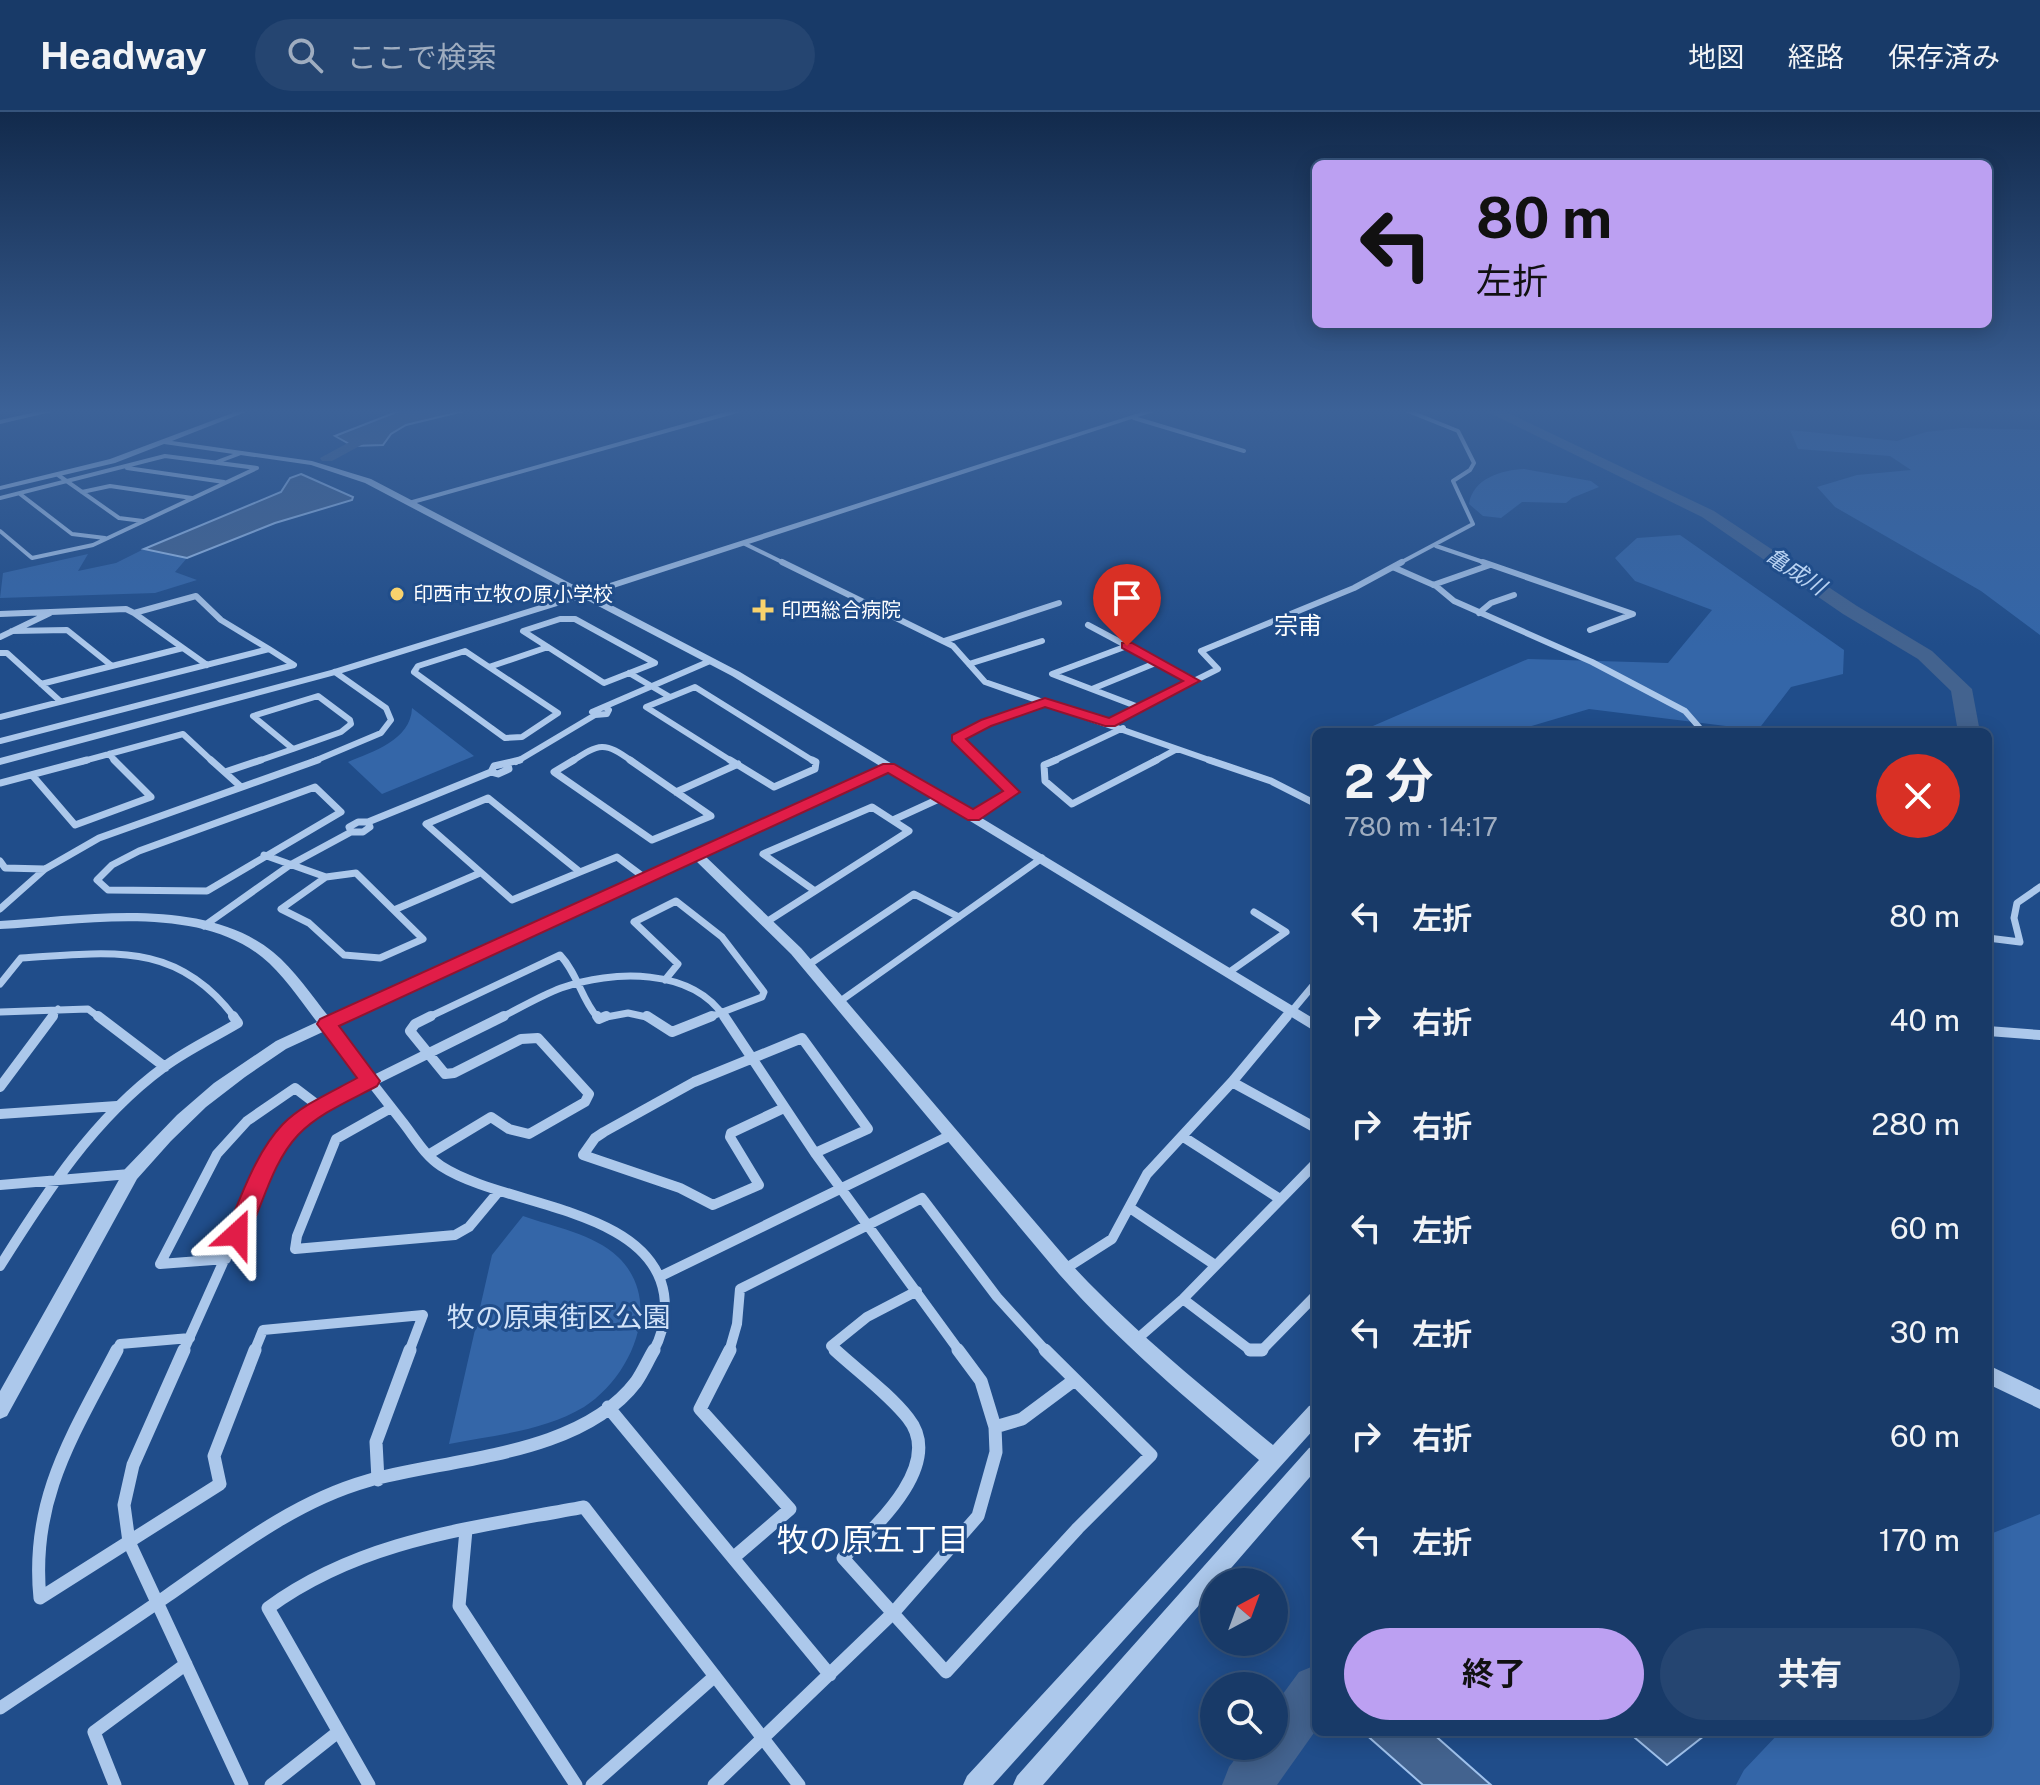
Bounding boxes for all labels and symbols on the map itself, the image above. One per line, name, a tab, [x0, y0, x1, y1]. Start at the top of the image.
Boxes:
water label: 亀成川	[1761, 542, 1832, 601]
pin	[1093, 564, 1161, 646]
place label: 印西市立牧の原小学校	[413, 582, 613, 606]
marker: 印西市立牧の原小学校	[388, 585, 406, 603]
place label: 印西総合病院	[781, 598, 901, 622]
marker: 印西総合病院	[752, 599, 774, 621]
district label: 宗甫	[1274, 611, 1322, 639]
position arrow	[195, 1192, 279, 1276]
park label: 牧の原東街区公園	[447, 1300, 671, 1333]
district label: 牧の原五丁目	[777, 1521, 969, 1558]
north arrow	[1200, 1568, 1288, 1656]

